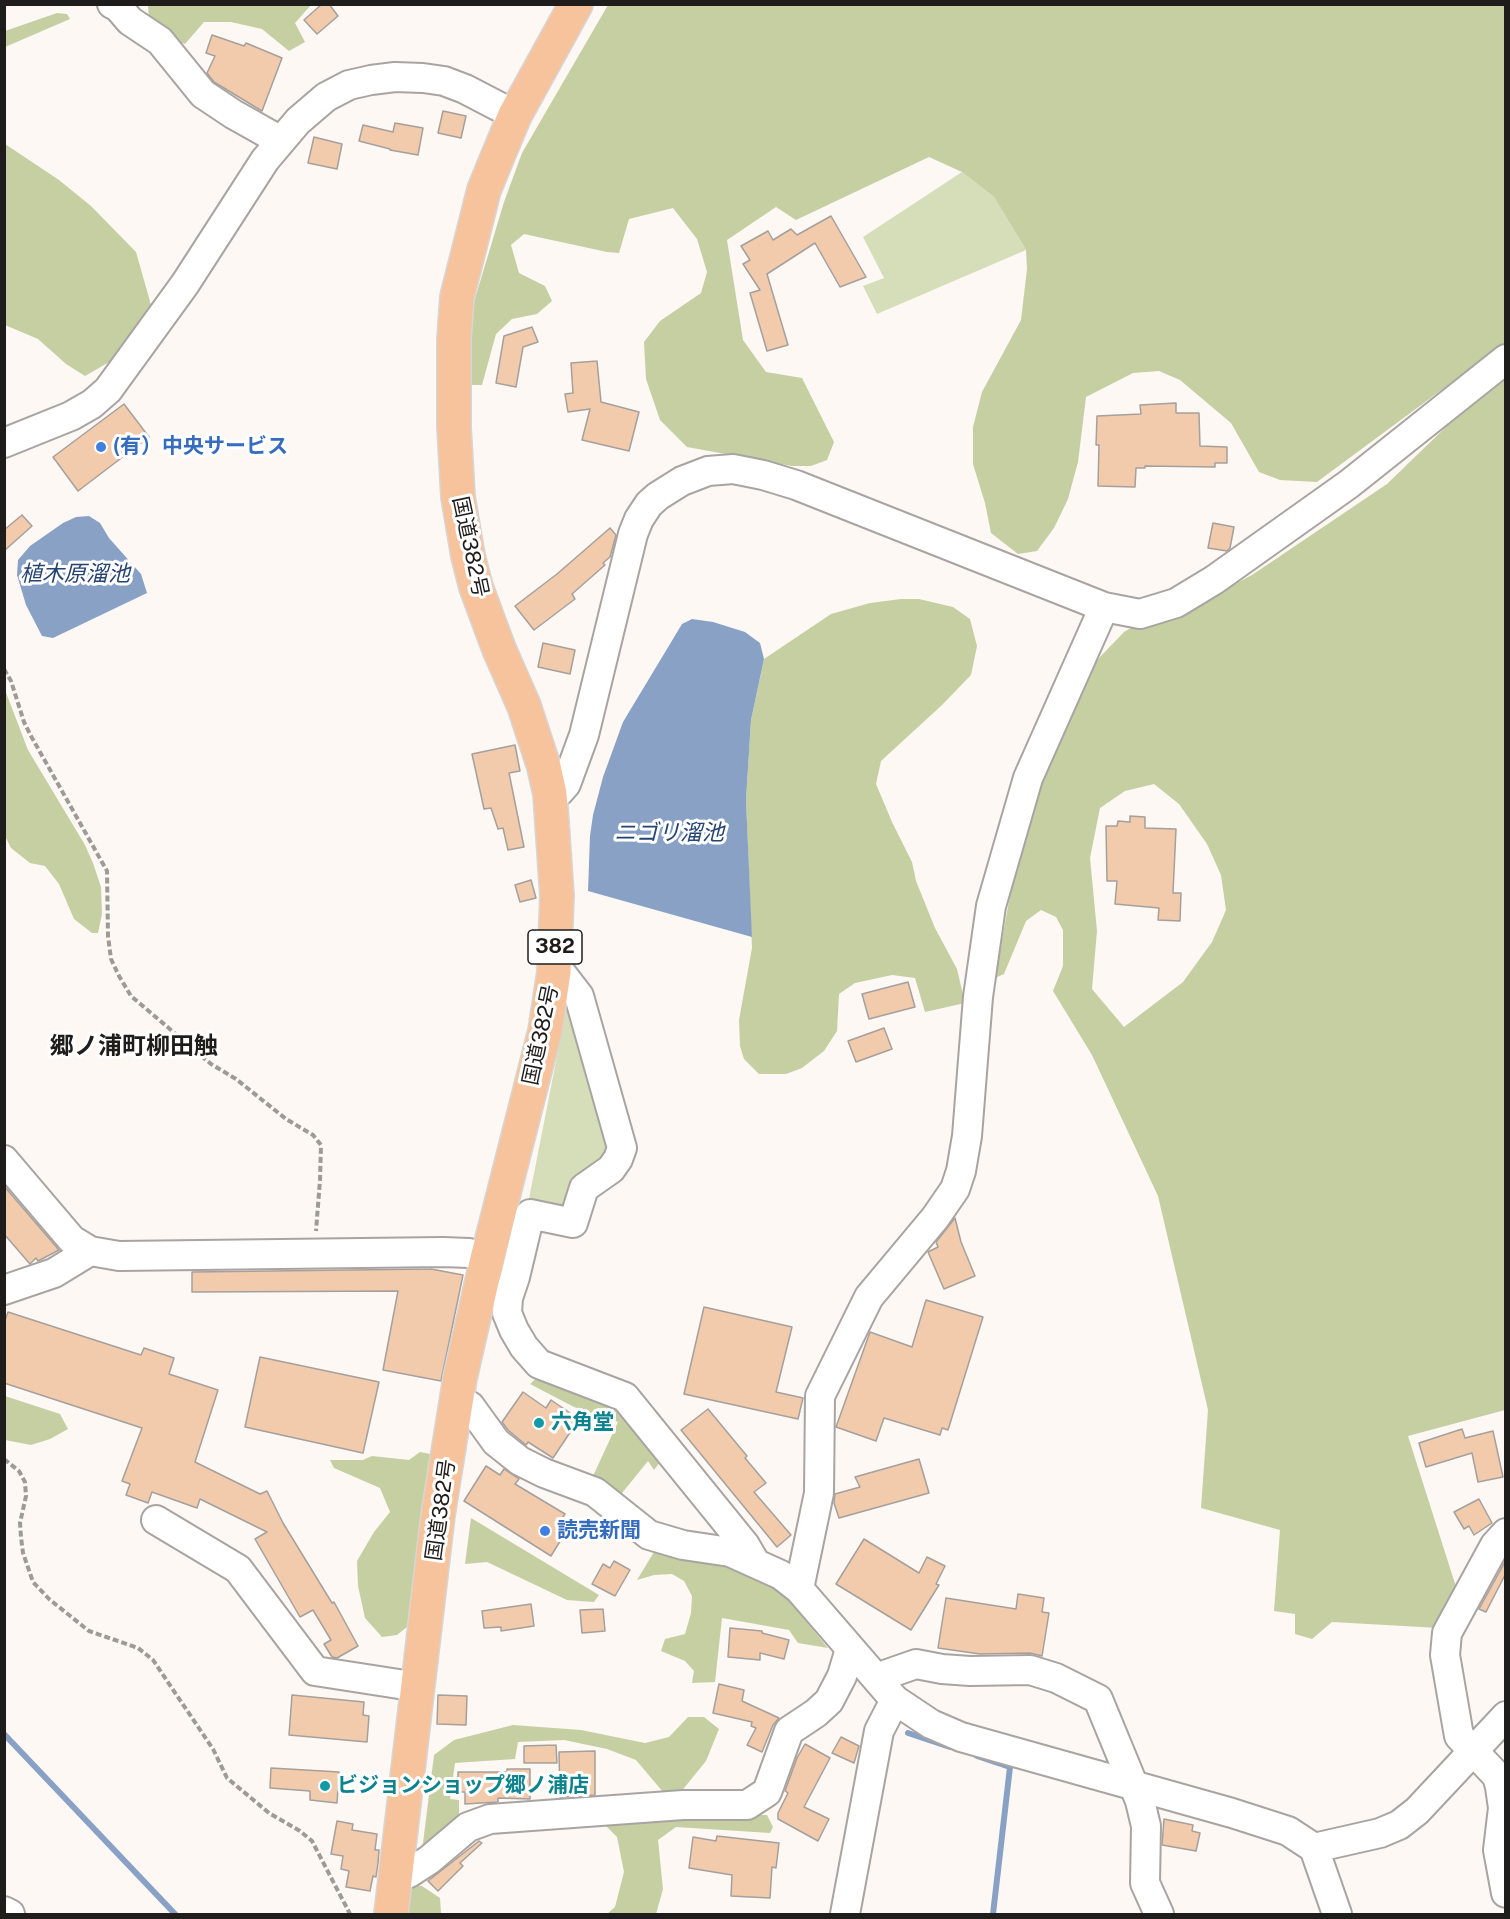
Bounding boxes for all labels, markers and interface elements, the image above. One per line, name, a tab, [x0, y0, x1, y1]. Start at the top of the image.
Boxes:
place label: (有）中央サービス	[113, 434, 288, 460]
marker: (有）中央サービス	[94, 440, 108, 454]
street label: 国道382号	[447, 494, 493, 600]
water label: 植木原溜池	[20, 561, 130, 587]
water label: ニゴリ溜池	[614, 820, 724, 846]
road number: 382	[528, 930, 582, 964]
street label: 国道382号	[518, 982, 564, 1088]
district label: 郷ノ浦町柳田触	[50, 1033, 218, 1061]
place label: 六角堂	[551, 1410, 614, 1436]
marker: 六角堂	[532, 1416, 546, 1430]
street label: 国道382号	[421, 1458, 461, 1562]
place label: 読売新聞	[557, 1518, 641, 1544]
marker: 読売新聞	[538, 1524, 552, 1538]
place label: ビジョンショップ郷ノ浦店	[337, 1773, 589, 1799]
marker: ビジョンショップ郷ノ浦店	[318, 1779, 332, 1793]

